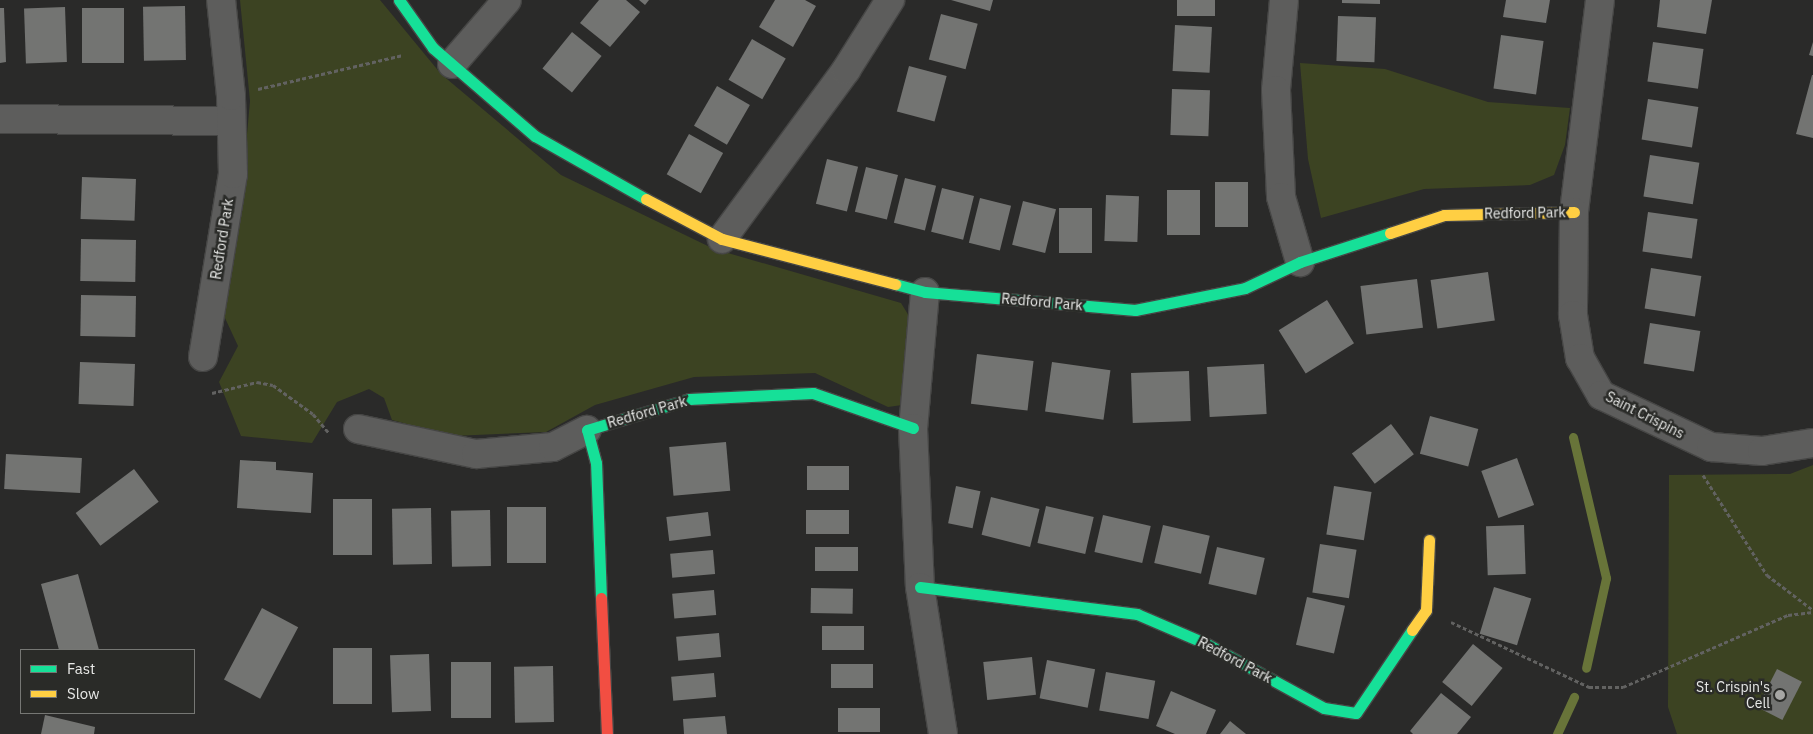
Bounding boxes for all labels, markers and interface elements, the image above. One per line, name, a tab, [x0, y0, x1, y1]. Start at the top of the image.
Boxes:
street label: Redford Park	[207, 197, 237, 281]
street label: Redford Park	[1484, 204, 1566, 222]
street label: Redford Park	[1001, 290, 1083, 314]
street label: Saint Crispins	[1603, 388, 1687, 442]
street label: Redford Park	[605, 393, 689, 431]
street label: Redford Park	[1195, 633, 1275, 687]
legend	[20, 649, 195, 714]
text: Fast	[67, 659, 95, 678]
place label: St. Crispin's Cell	[1696, 679, 1770, 712]
text: Slow	[67, 684, 100, 703]
marker: St. Crispin's Cell	[1774, 689, 1786, 701]

